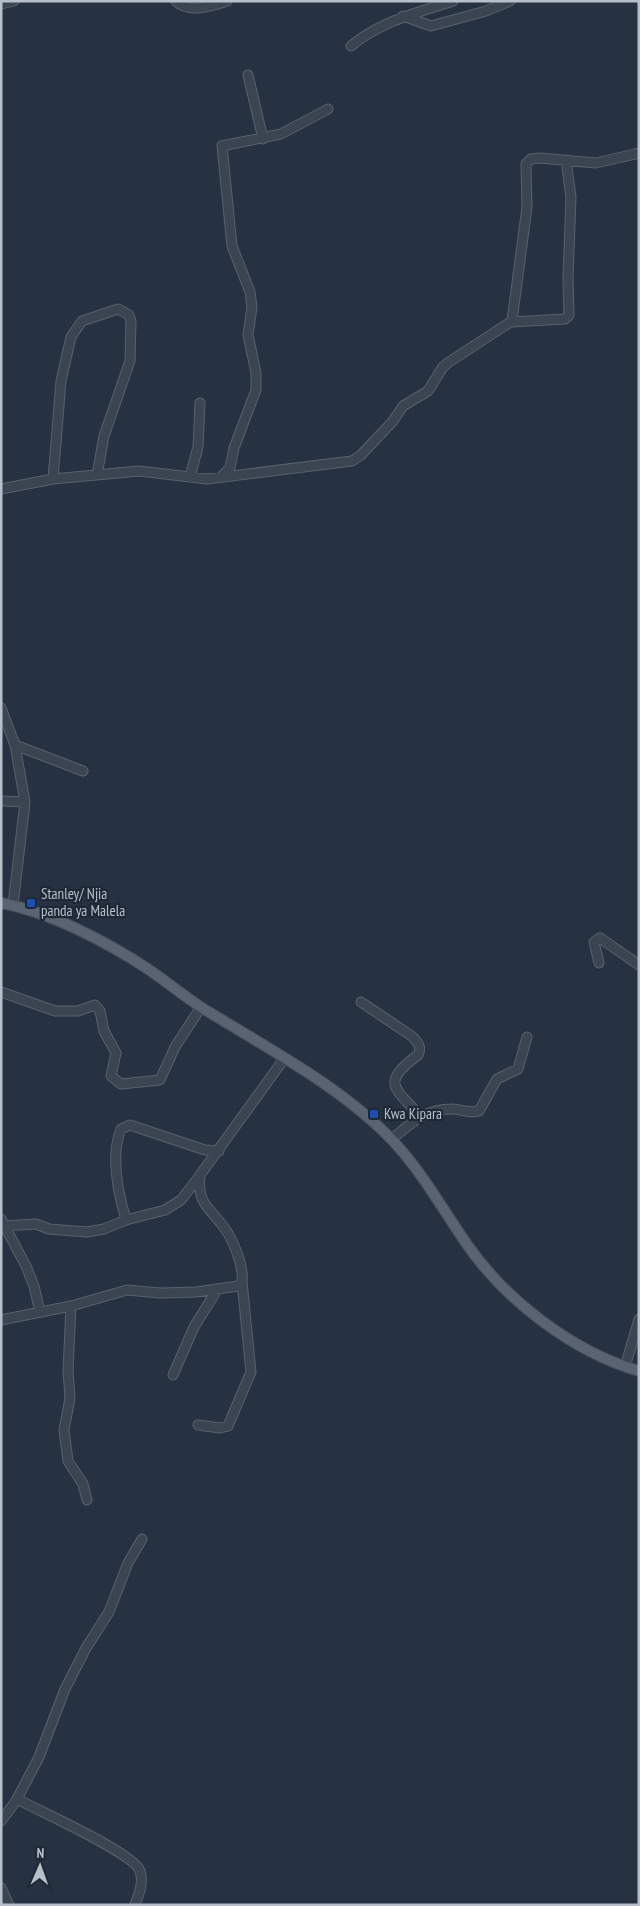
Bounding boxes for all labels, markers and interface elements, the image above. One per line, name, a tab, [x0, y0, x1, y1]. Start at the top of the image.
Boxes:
place label: Stanley/ Njia panda ya Malela	[41, 884, 125, 920]
marker: Stanley/ Njia panda ya Malela	[25, 897, 37, 909]
place label: Kwa Kipara	[384, 1104, 442, 1123]
marker: Kwa Kipara	[368, 1108, 380, 1120]
north arrow	[15, 1841, 65, 1891]
text: N	[36, 1844, 45, 1862]

